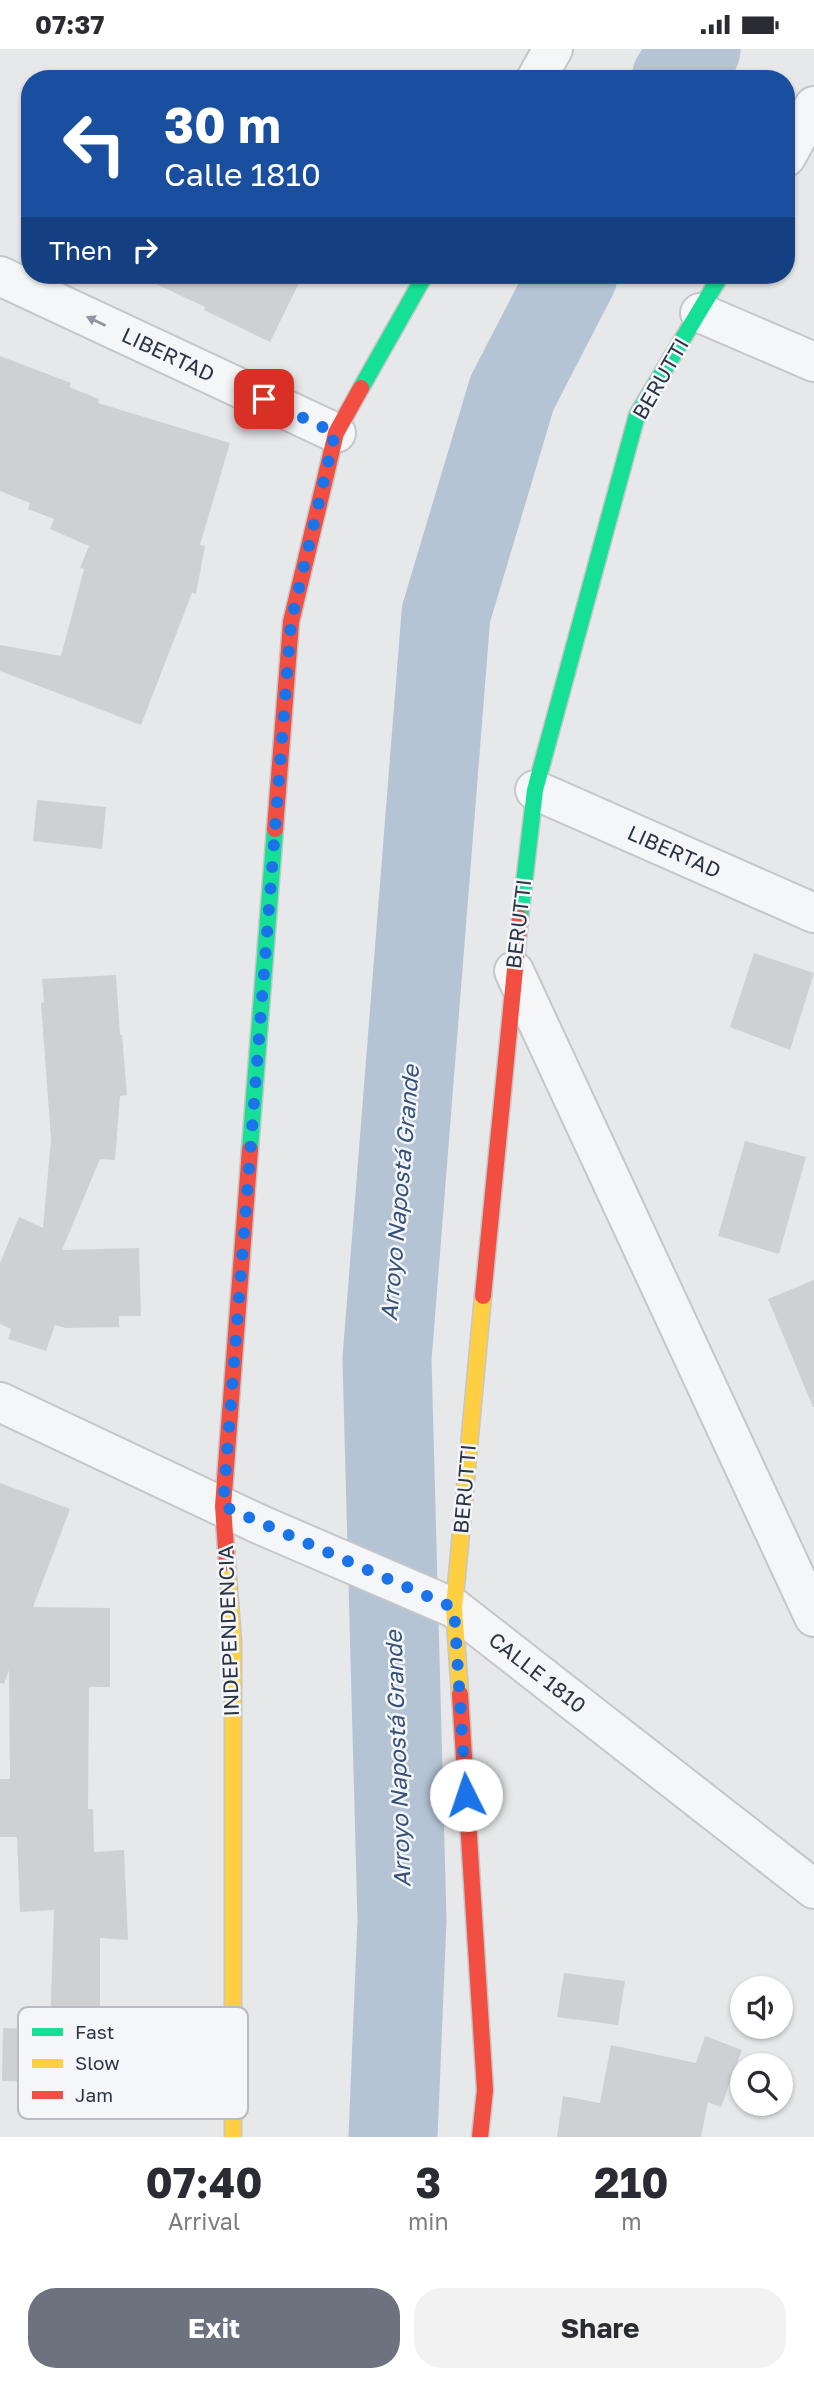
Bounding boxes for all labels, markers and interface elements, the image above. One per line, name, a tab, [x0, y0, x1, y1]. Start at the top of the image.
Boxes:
text: 07:37	[35, 9, 104, 40]
text: 30 m	[164, 95, 281, 154]
icon: left	[49, 98, 140, 189]
text: Calle 1810	[164, 155, 321, 193]
icon: right	[126, 231, 164, 269]
text: Then	[49, 235, 112, 266]
one-way arrow	[86, 315, 106, 327]
street label: LIBERTAD	[118, 321, 219, 387]
street label: BERUTTI	[626, 333, 694, 424]
pin	[234, 369, 294, 429]
icon: arrive	[245, 380, 283, 418]
street label: LIBERTAD	[624, 819, 725, 883]
street label: BERUTTI	[500, 878, 536, 970]
water label: Arroyo Napostá Grande	[374, 1062, 424, 1322]
street label: BERUTTI	[447, 1443, 481, 1535]
street label: INDEPENDENCIA	[212, 1545, 244, 1717]
street label: CALLE 1810	[484, 1626, 591, 1718]
water label: Arroyo Napostá Grande	[378, 1629, 415, 1888]
position arrow	[429, 1758, 503, 1832]
map controls	[730, 1976, 793, 2116]
button: sound	[730, 1976, 793, 2039]
legend	[18, 2007, 248, 2119]
text: Fast	[75, 2020, 114, 2043]
text: Slow	[75, 2051, 120, 2074]
button: search	[730, 2053, 793, 2116]
text: Jam	[75, 2083, 113, 2106]
text: 07:40	[145, 2157, 263, 2207]
text: 3	[415, 2157, 441, 2207]
text: 210	[594, 2157, 669, 2207]
text: Arrival	[168, 2207, 240, 2235]
text: min	[408, 2207, 449, 2235]
text: m	[621, 2207, 641, 2235]
button: Exit	[28, 2288, 400, 2368]
button: Share	[414, 2288, 786, 2368]

